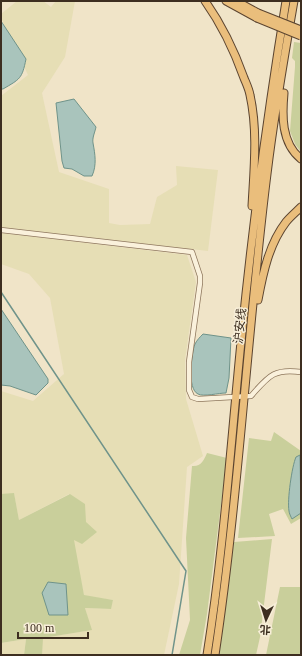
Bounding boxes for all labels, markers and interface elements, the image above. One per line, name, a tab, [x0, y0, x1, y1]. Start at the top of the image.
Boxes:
street label: 沪安线	[231, 307, 249, 345]
north arrow	[246, 600, 286, 640]
scale bar	[18, 614, 88, 640]
text: 100 m	[24, 621, 55, 635]
text: 北	[259, 624, 271, 636]

